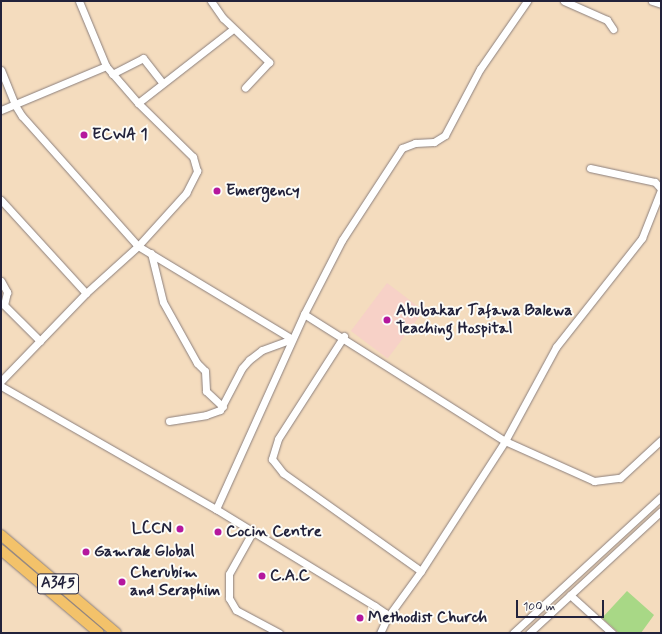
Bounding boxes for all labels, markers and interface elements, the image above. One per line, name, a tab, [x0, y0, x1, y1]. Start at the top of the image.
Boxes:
place label: ECWA 1	[92, 125, 148, 145]
marker: ECWA 1	[79, 130, 89, 140]
place label: Emergency	[226, 181, 300, 201]
marker: Emergency	[211, 185, 223, 197]
place label: Abubakar Tafawa Balewa Teaching Hospital	[396, 301, 575, 339]
marker: Abubakar Tafawa Balewa Teaching Hospital	[381, 314, 393, 326]
place label: LCCN	[132, 519, 172, 539]
place label: Cocin Centre	[226, 522, 322, 542]
marker: LCCN	[175, 524, 185, 534]
marker: Cocin Centre	[213, 527, 223, 537]
place label: Gamrak Global	[94, 542, 196, 562]
marker: Gamrak Global	[81, 547, 91, 557]
place label: Cherubim and Seraphim	[130, 563, 223, 601]
place label: C.A.C	[270, 566, 310, 586]
road number: A345	[36, 571, 80, 597]
marker: C.A.C	[257, 571, 267, 581]
marker: Cherubim and Seraphim	[117, 577, 127, 587]
scale bar	[518, 592, 606, 618]
text: 100 m	[523, 599, 555, 615]
place label: Methodist Church	[368, 608, 487, 628]
marker: Methodist Church	[355, 613, 365, 623]

